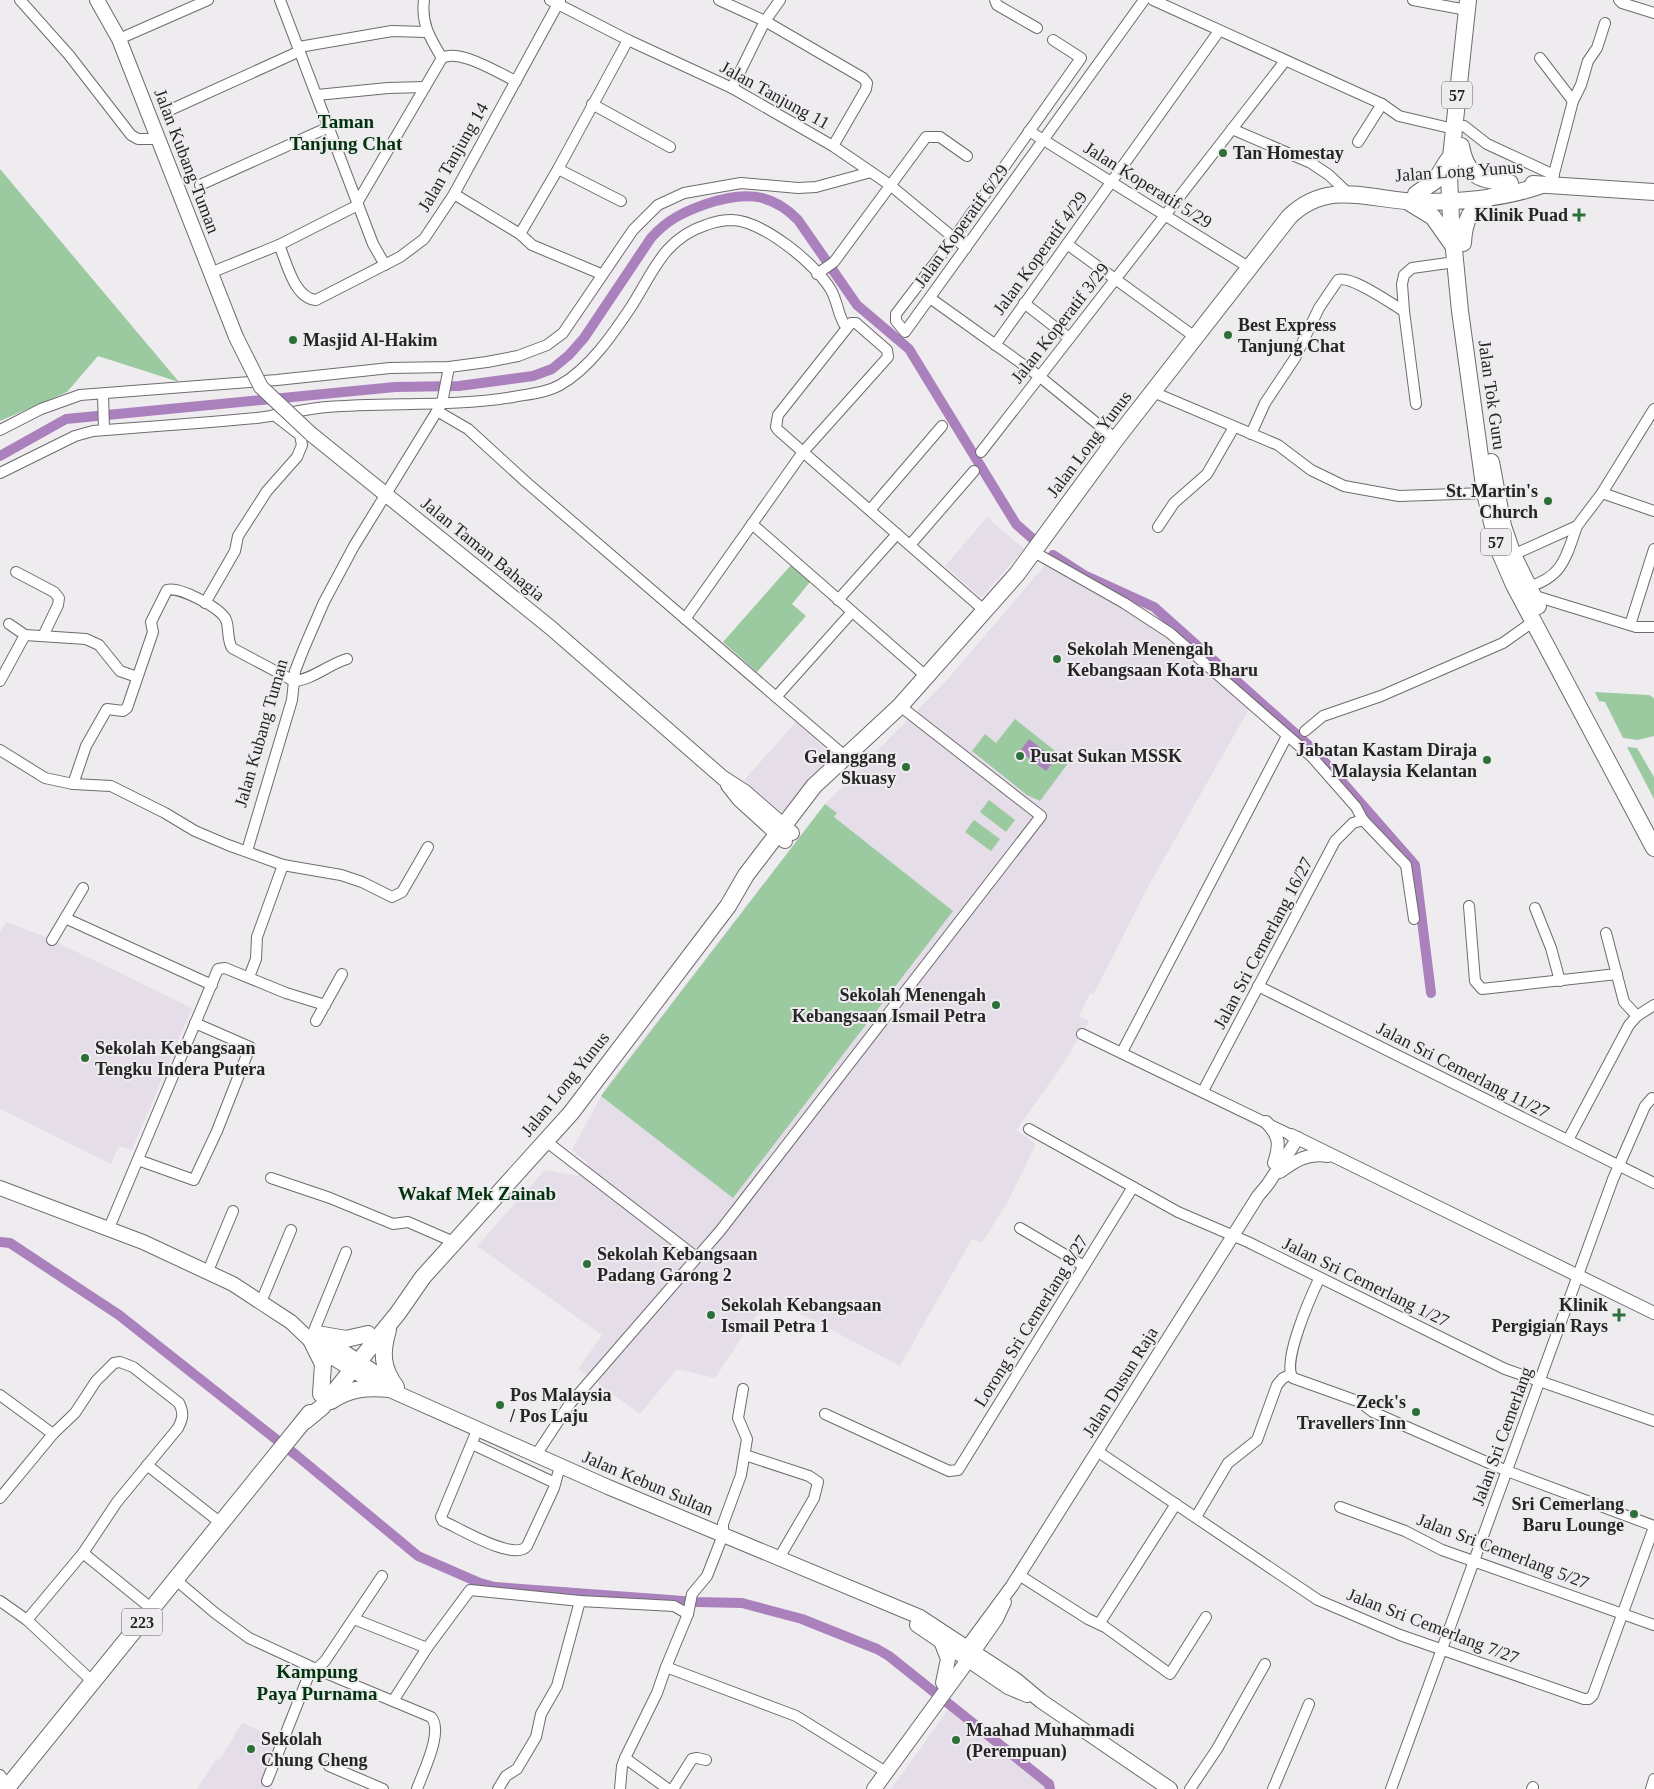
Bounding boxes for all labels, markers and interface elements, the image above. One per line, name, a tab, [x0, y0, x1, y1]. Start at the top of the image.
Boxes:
street label: Jalan Tanjung 11	[717, 57, 833, 133]
road number: 57	[1442, 82, 1472, 108]
street label: Jalan Kubang Tuman	[150, 86, 224, 236]
street label: Jalan Tanjung 14	[414, 99, 492, 215]
district label: Taman Tanjung Chat	[290, 111, 403, 154]
street label: Jalan Koperatif 5/29	[1080, 138, 1216, 232]
place label: Tan Homestay	[1233, 143, 1344, 163]
marker: Tan Homestay	[1217, 147, 1229, 159]
street label: Jalan Long Yunus	[1394, 157, 1524, 185]
street label: Jalan Koperatif 6/29	[910, 161, 1012, 291]
street label: Jalan Koperatif 4/29	[989, 188, 1091, 318]
place label: Klinik Puad	[1474, 205, 1568, 225]
marker: Klinik Puad	[1572, 208, 1586, 222]
street label: Jalan Koperatif 3/29	[1007, 259, 1113, 387]
place label: Best Express Tanjung Chat	[1238, 315, 1345, 356]
marker: Best Express Tanjung Chat	[1222, 329, 1234, 341]
place label: Masjid Al-Hakim	[303, 330, 438, 350]
marker: Masjid Al-Hakim	[287, 334, 299, 346]
street label: Jalan Tok Guru	[1474, 339, 1510, 451]
street label: Jalan Long Yunus	[1042, 387, 1136, 501]
place label: St. Martin's Church	[1446, 481, 1538, 522]
street label: Jalan Taman Bahagia	[417, 493, 549, 605]
marker: St. Martin's Church	[1542, 495, 1554, 507]
road number: 57	[1481, 528, 1511, 556]
place label: Sekolah Menengah Kebangsaan Kota Bharu	[1067, 639, 1258, 680]
marker: Sekolah Menengah Kebangsaan Kota Bharu	[1051, 653, 1063, 665]
street label: Jalan Kubang Tuman	[230, 657, 292, 809]
place label: Jabatan Kastam Diraja Malaysia Kelantan	[1296, 740, 1477, 781]
place label: Pusat Sukan MSSK	[1030, 746, 1182, 766]
place label: Gelanggang Skuasy	[804, 747, 896, 788]
marker: Pusat Sukan MSSK	[1014, 750, 1026, 762]
marker: Jabatan Kastam Diraja Malaysia Kelantan	[1481, 754, 1493, 766]
marker: Gelanggang Skuasy	[900, 761, 912, 773]
street label: Jalan Sri Cemerlang 16/27	[1209, 854, 1317, 1032]
place label: Sekolah Menengah Kebangsaan Ismail Petra	[792, 985, 986, 1026]
marker: Sekolah Menengah Kebangsaan Ismail Petra	[990, 999, 1002, 1011]
street label: Jalan Sri Cemerlang 11/27	[1373, 1018, 1553, 1122]
street label: Jalan Long Yunus	[517, 1028, 613, 1140]
place label: Sekolah Kebangsaan Tengku Indera Putera	[95, 1038, 265, 1079]
marker: Sekolah Kebangsaan Tengku Indera Putera	[79, 1052, 91, 1064]
district label: Wakaf Mek Zainab	[398, 1183, 556, 1204]
street label: Lorong Sri Cemerlang 8/27	[970, 1232, 1092, 1410]
street label: Jalan Sri Cemerlang 1/27	[1280, 1233, 1452, 1331]
place label: Sekolah Kebangsaan Padang Garong 2	[597, 1244, 758, 1285]
marker: Sekolah Kebangsaan Padang Garong 2	[581, 1258, 593, 1270]
place label: Sekolah Kebangsaan Ismail Petra 1	[721, 1295, 882, 1336]
place label: Klinik Pergigian Rays	[1492, 1295, 1608, 1336]
marker: Klinik Pergigian Rays	[1612, 1308, 1626, 1322]
marker: Sekolah Kebangsaan Ismail Petra 1	[705, 1309, 717, 1321]
street label: Jalan Dusun Raja	[1078, 1323, 1162, 1441]
street label: Jalan Sri Cemerlang	[1468, 1364, 1536, 1508]
place label: Pos Malaysia / Pos Laju	[509, 1385, 612, 1426]
place label: Zeck's Travellers Inn	[1297, 1392, 1406, 1433]
marker: Pos Malaysia / Pos Laju	[494, 1399, 506, 1411]
marker: Zeck's Travellers Inn	[1410, 1406, 1422, 1418]
street label: Jalan Kebun Sultan	[580, 1446, 716, 1520]
place label: Sri Cemerlang Baru Lounge	[1512, 1494, 1624, 1535]
marker: Sri Cemerlang Baru Lounge	[1628, 1508, 1640, 1520]
street label: Jalan Sri Cemerlang 5/27	[1414, 1509, 1592, 1593]
street label: Jalan Sri Cemerlang 7/27	[1344, 1584, 1522, 1668]
road number: 223	[122, 1608, 162, 1635]
district label: Kampung Paya Purnama	[257, 1661, 378, 1704]
place label: Maahad Muhammadi (Perempuan)	[966, 1720, 1135, 1762]
place label: Sekolah Chung Cheng	[261, 1729, 368, 1770]
marker: Maahad Muhammadi (Perempuan)	[950, 1734, 962, 1746]
marker: Sekolah Chung Cheng	[245, 1743, 257, 1755]

